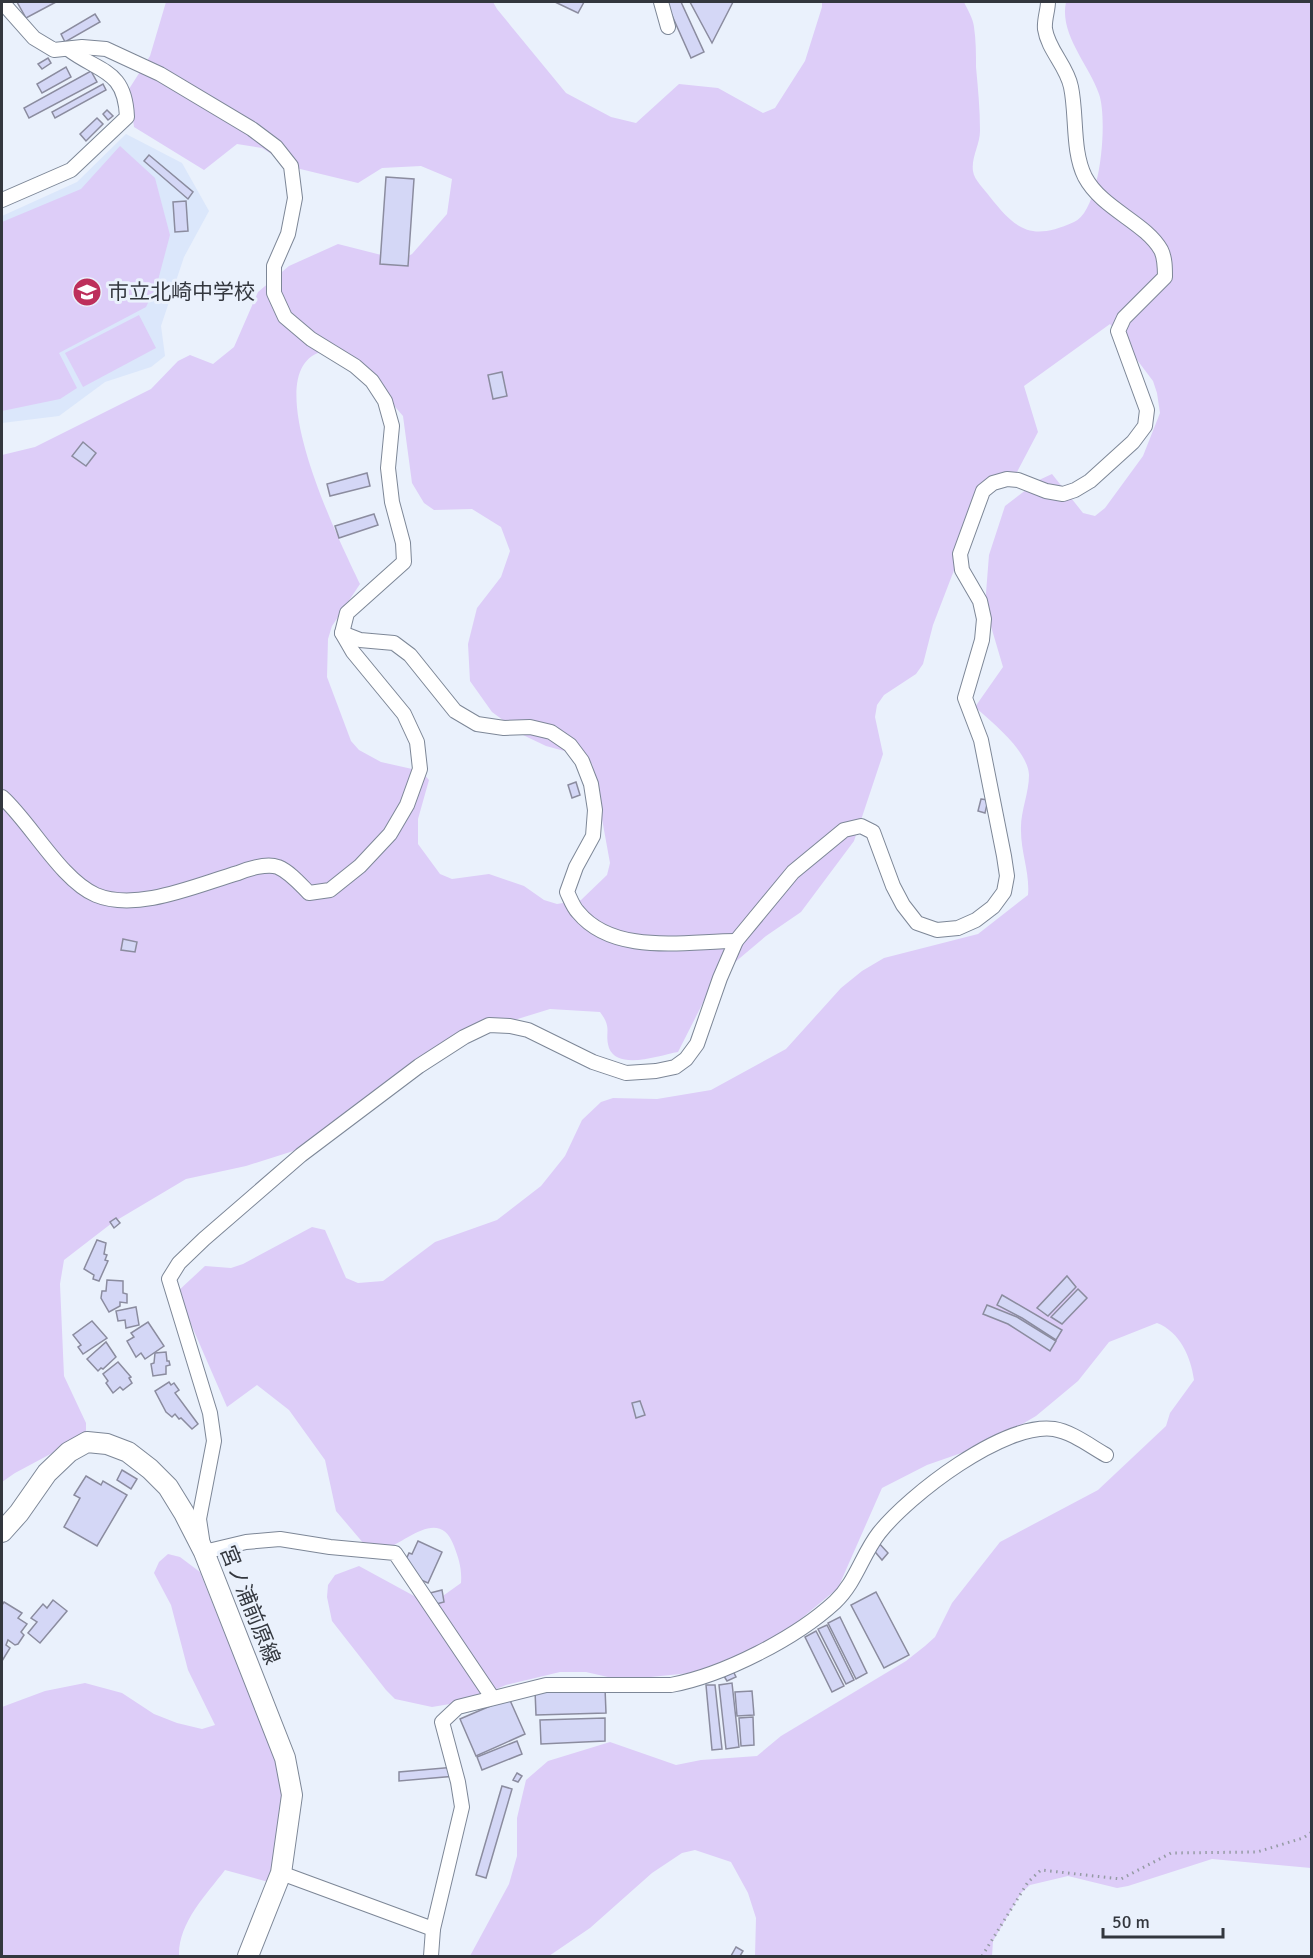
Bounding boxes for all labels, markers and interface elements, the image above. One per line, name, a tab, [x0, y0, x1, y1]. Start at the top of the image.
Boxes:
school or university icon: 市立北崎中学校	[71, 276, 103, 308]
place label: 市立北崎中学校	[108, 279, 255, 305]
street label: 宮ノ浦前原線	[214, 1542, 286, 1668]
scale bar	[1103, 1901, 1223, 1939]
text: 50 m	[1112, 1911, 1150, 1933]

